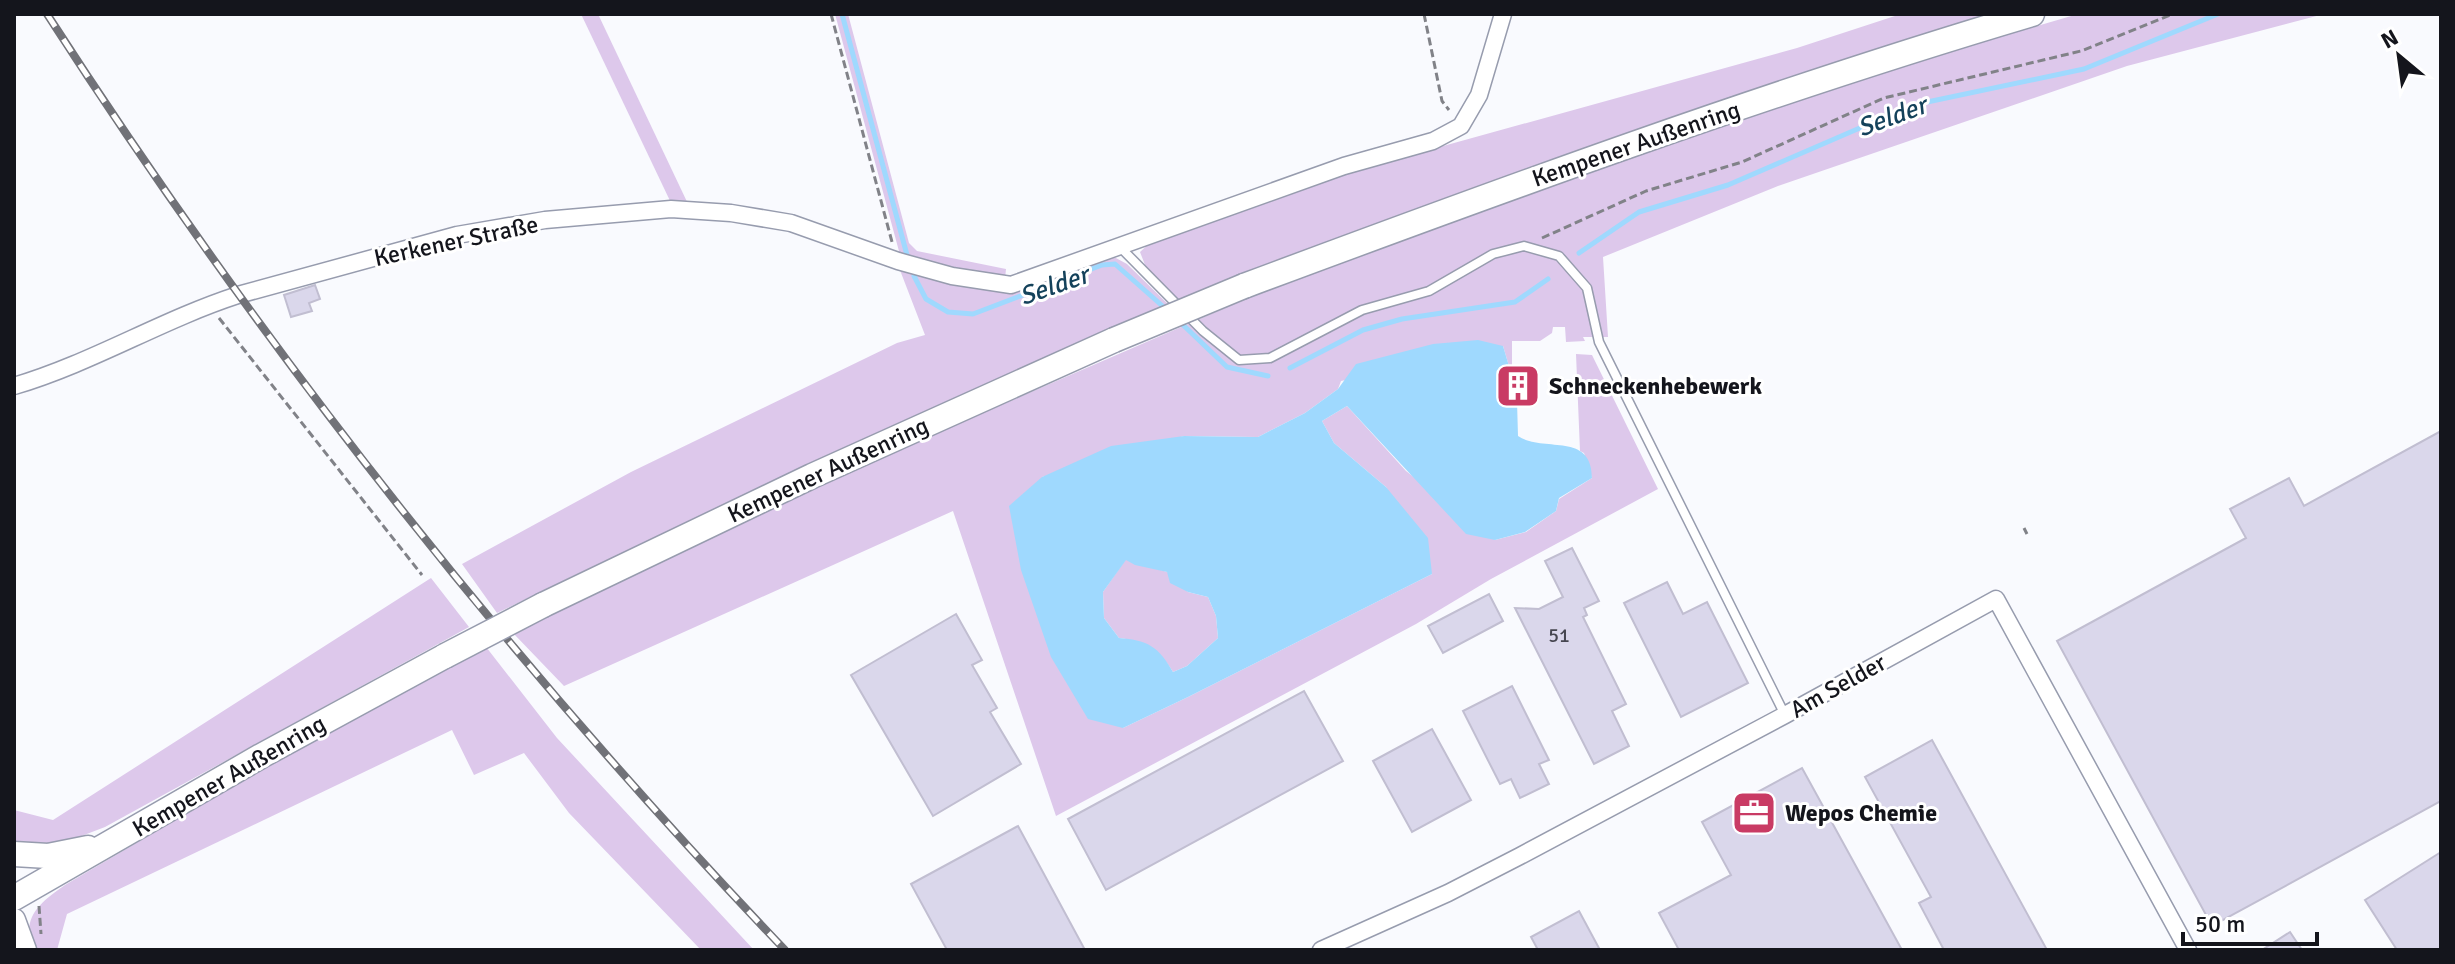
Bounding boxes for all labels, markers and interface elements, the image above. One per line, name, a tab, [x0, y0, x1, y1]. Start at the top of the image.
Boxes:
north arrow	[2359, 16, 2439, 96]
text: N	[2376, 23, 2403, 54]
water label: Selder	[1853, 89, 1934, 144]
street label: Kempener Außenring	[1528, 94, 1744, 194]
street label: Kerkener Straße	[371, 209, 541, 273]
water label: Selder	[1015, 258, 1096, 313]
building icon: Schneckenhebewerk	[1494, 362, 1542, 410]
place label: Schneckenhebewerk	[1549, 371, 1762, 401]
street label: Kempener Außenring	[723, 410, 933, 530]
house number: 51	[1548, 623, 1570, 648]
street label: Am Selder	[1785, 647, 1891, 725]
street label: Kempener Außenring	[127, 708, 331, 844]
office icon: Wepos Chemie	[1730, 789, 1778, 837]
place label: Wepos Chemie	[1785, 798, 1937, 828]
scale bar	[2183, 896, 2317, 946]
text: 50 m	[2195, 909, 2245, 939]

